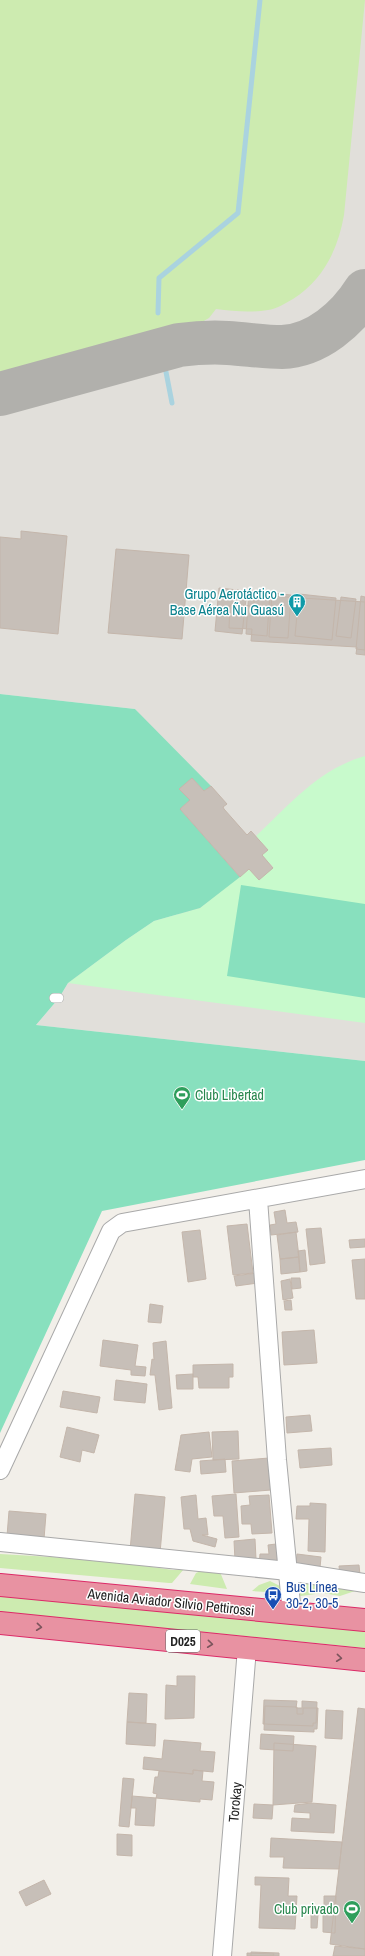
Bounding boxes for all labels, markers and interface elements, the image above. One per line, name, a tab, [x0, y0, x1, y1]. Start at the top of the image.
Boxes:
place label: Grupo Aerotáctico - Base Aérea Ñu Guasú	[170, 585, 284, 619]
building icon: Grupo Aerotáctico - Base Aérea Ñu Guasú	[287, 592, 307, 617]
sports icon: Club Libertad	[172, 1085, 192, 1110]
place label: Club Libertad	[195, 1086, 264, 1104]
place label: Bus Línea 30-2, 30-5	[286, 1578, 338, 1612]
street label: Avenida Aviador Silvio Pettirossi	[86, 1584, 255, 1620]
bus stop icon: Bus Línea 30-2, 30-5	[263, 1585, 283, 1610]
one-way arrow	[36, 1622, 42, 1631]
road number: D025	[166, 1630, 200, 1652]
one-way arrow	[207, 1639, 213, 1648]
one-way arrow	[336, 1653, 342, 1662]
street label: Torokay	[224, 1781, 246, 1823]
sports icon: Club privado	[342, 1899, 362, 1924]
place label: Club privado	[274, 1900, 339, 1918]

